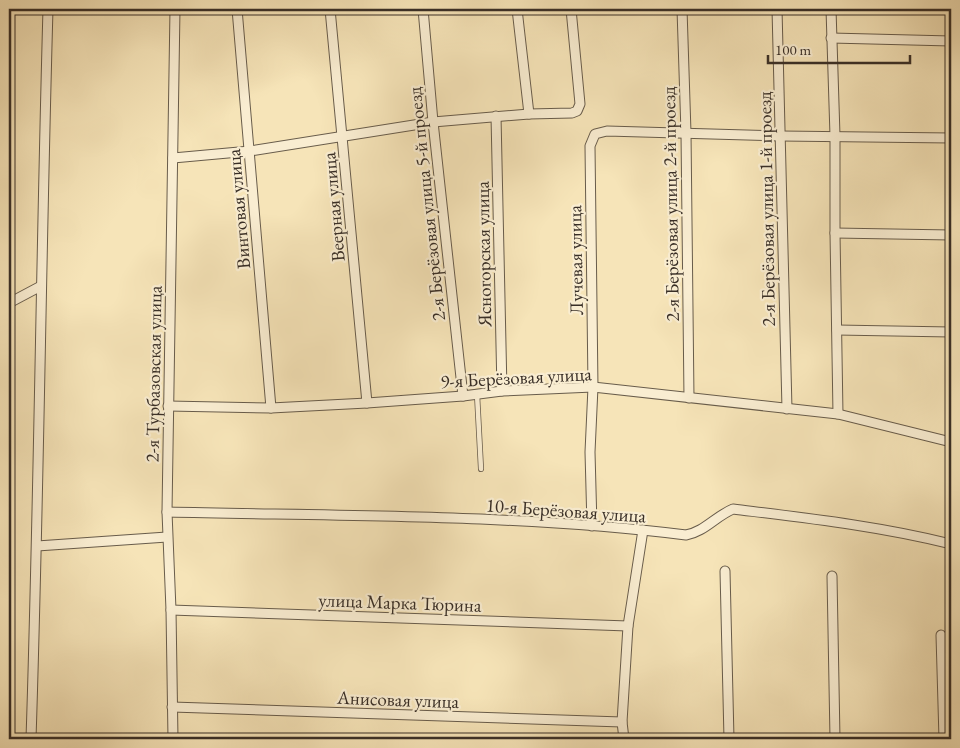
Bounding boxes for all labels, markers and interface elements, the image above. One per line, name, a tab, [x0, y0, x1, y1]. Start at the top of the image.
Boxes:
scale bar	[768, 32, 910, 64]
text: 100 m	[775, 40, 812, 59]
street label: 2-я Берёзовая улица 5-й проезд	[402, 85, 451, 322]
street label: 2-я Берёзовая улица 2-й проезд	[656, 86, 685, 322]
street label: 2-я Берёзовая улица 1-й проезд	[752, 91, 781, 327]
street label: Винтовая улица	[221, 147, 256, 270]
street label: Веерная улица	[316, 151, 351, 263]
street label: Ясногорская улица	[470, 180, 497, 328]
street label: Лучевая улица	[562, 204, 589, 315]
street label: 2-я Турбазовская улица	[139, 285, 168, 463]
street label: 9-я Берёзовая улица	[440, 361, 593, 394]
street label: 10-я Берёзовая улица	[485, 492, 647, 529]
street label: улица Марка Тюрина	[318, 587, 482, 618]
street label: Анисовая улица	[336, 685, 460, 714]

